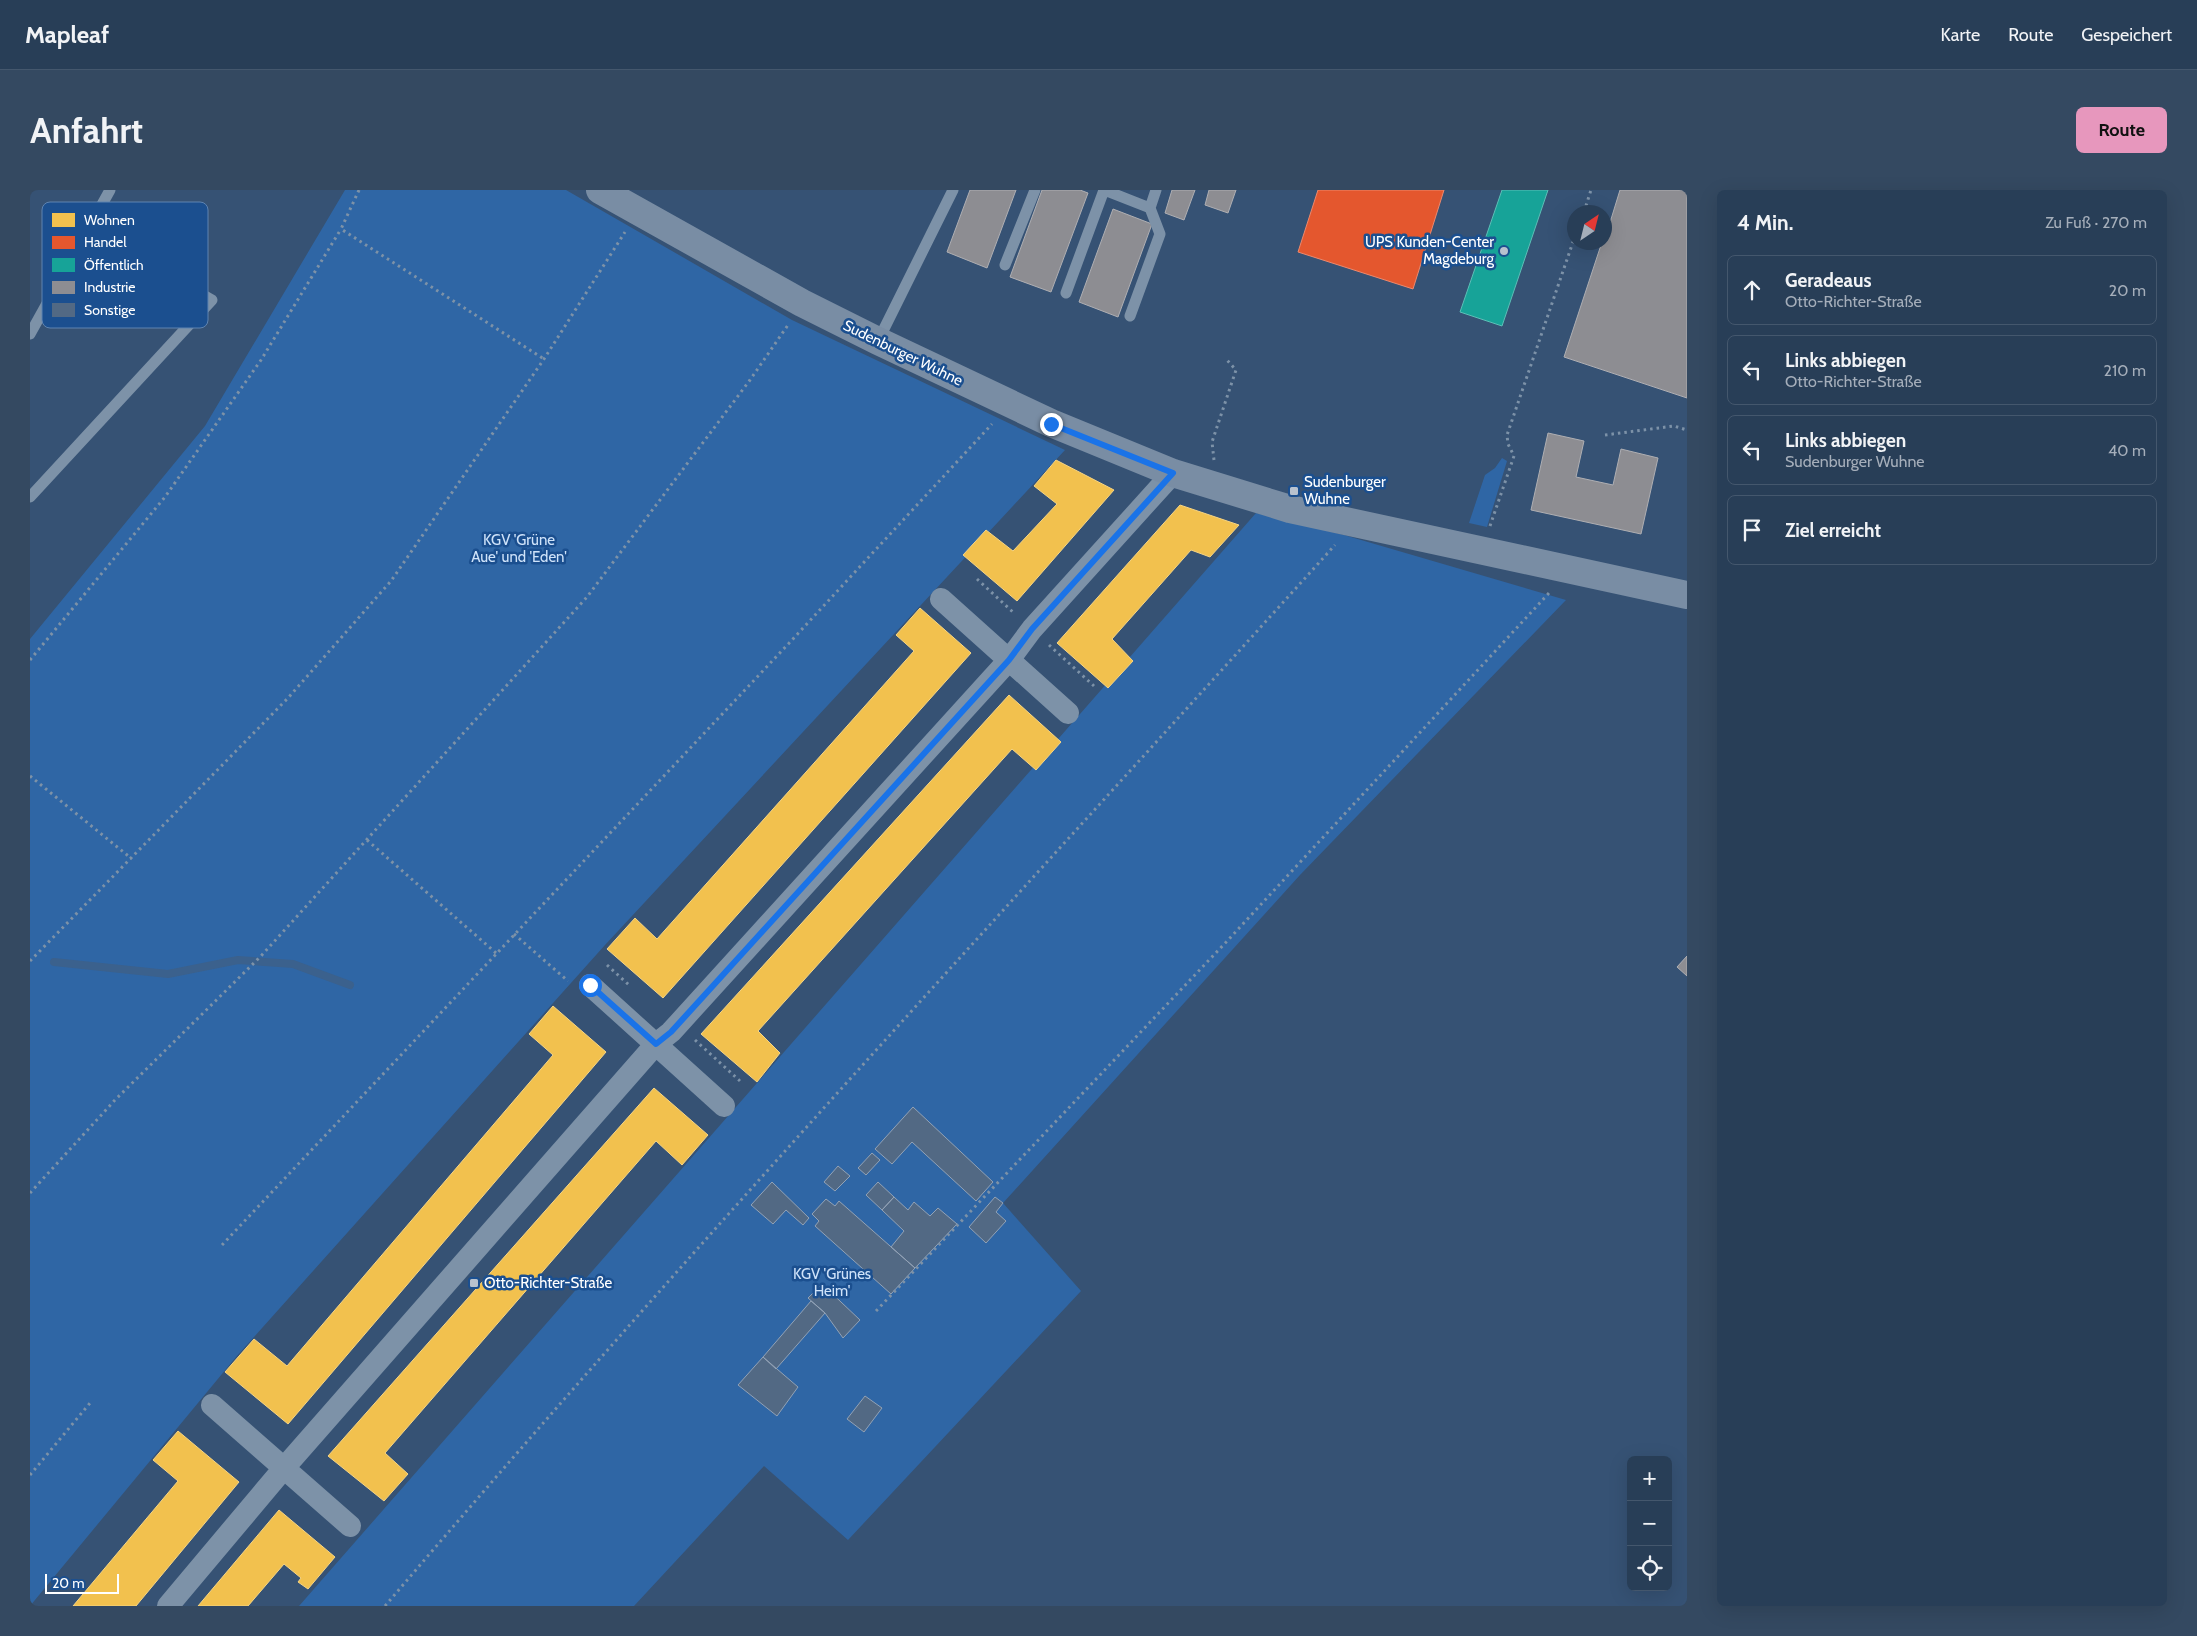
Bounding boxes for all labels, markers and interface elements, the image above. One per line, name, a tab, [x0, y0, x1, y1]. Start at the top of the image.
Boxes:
text: Mapleaf	[25, 20, 109, 49]
text: Karte	[1941, 24, 1980, 46]
text: Route	[2008, 24, 2053, 46]
text: Gespeichert	[2081, 24, 2172, 46]
button: Route	[2076, 107, 2167, 153]
text: Anfahrt	[30, 109, 143, 152]
legend	[42, 202, 208, 328]
north arrow	[1567, 205, 1612, 250]
text: 4 Min.	[1737, 210, 1793, 235]
text: Wohnen	[84, 211, 135, 229]
text: Zu Fuß · 270 m	[2045, 213, 2147, 232]
text: Handel	[84, 233, 127, 251]
place label: UPS Kunden-Center Magdeburg	[1365, 233, 1495, 268]
marker: UPS Kunden-Center Magdeburg	[1498, 245, 1510, 257]
text: Öffentlich	[84, 256, 144, 274]
text: Geradeaus	[1785, 269, 1871, 292]
icon: ahead	[1738, 276, 1766, 304]
text: Industrie	[84, 278, 135, 296]
text: 20 m	[2109, 281, 2146, 300]
text: Otto-Richter-Straße	[1785, 292, 1922, 311]
text: Sonstige	[84, 301, 135, 319]
street label: Sudenburger Wuhne	[840, 316, 966, 390]
text: Links abbiegen	[1785, 349, 1906, 372]
icon: left	[1738, 356, 1766, 384]
text: 210 m	[2104, 361, 2146, 380]
text: Otto-Richter-Straße	[1785, 372, 1922, 391]
route end	[1040, 413, 1063, 436]
text: Links abbiegen	[1785, 429, 1906, 452]
icon: left	[1738, 436, 1766, 464]
text: 40 m	[2108, 441, 2146, 460]
text: Sudenburger Wuhne	[1785, 452, 1925, 471]
place label: Sudenburger Wuhne	[1304, 473, 1386, 508]
marker: Sudenburger Wuhne	[1288, 485, 1300, 497]
icon: arrive	[1738, 516, 1766, 544]
text: Ziel erreicht	[1785, 519, 1881, 542]
park label: KGV 'Grüne Aue' und 'Eden'	[471, 531, 567, 566]
route start	[579, 974, 602, 997]
park label: KGV 'Grünes Heim'	[793, 1265, 871, 1300]
place label: Otto-Richter-Straße	[484, 1274, 612, 1292]
marker: Otto-Richter-Straße	[468, 1277, 480, 1289]
map controls	[1627, 1456, 1672, 1591]
button: +	[1627, 1456, 1672, 1501]
button: −	[1627, 1501, 1672, 1546]
button: locate	[1627, 1546, 1672, 1591]
scale bar	[45, 1571, 119, 1594]
text: 20 m	[52, 1574, 85, 1592]

